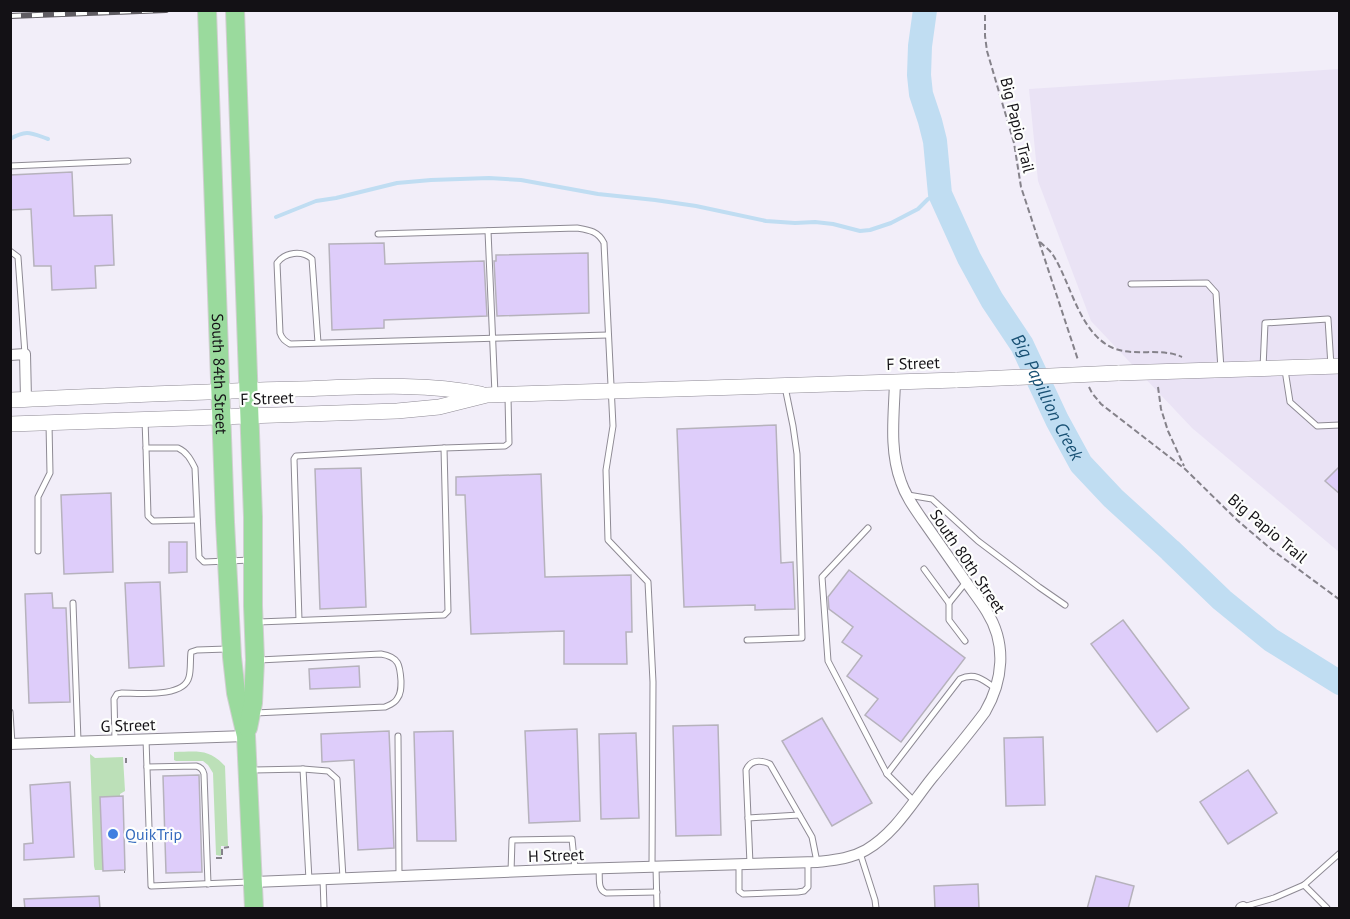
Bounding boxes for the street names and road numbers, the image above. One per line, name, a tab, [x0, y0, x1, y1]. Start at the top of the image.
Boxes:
street label: Big Papio Trail	[996, 75, 1040, 175]
street label: South 84th Street	[208, 313, 232, 435]
street label: F Street	[886, 352, 941, 374]
street label: F Street	[240, 387, 295, 409]
street label: Big Papio Trail	[1224, 489, 1312, 567]
street label: South 80th Street	[926, 505, 1010, 617]
street label: G Street	[100, 714, 156, 736]
street label: H Street	[528, 844, 585, 866]

